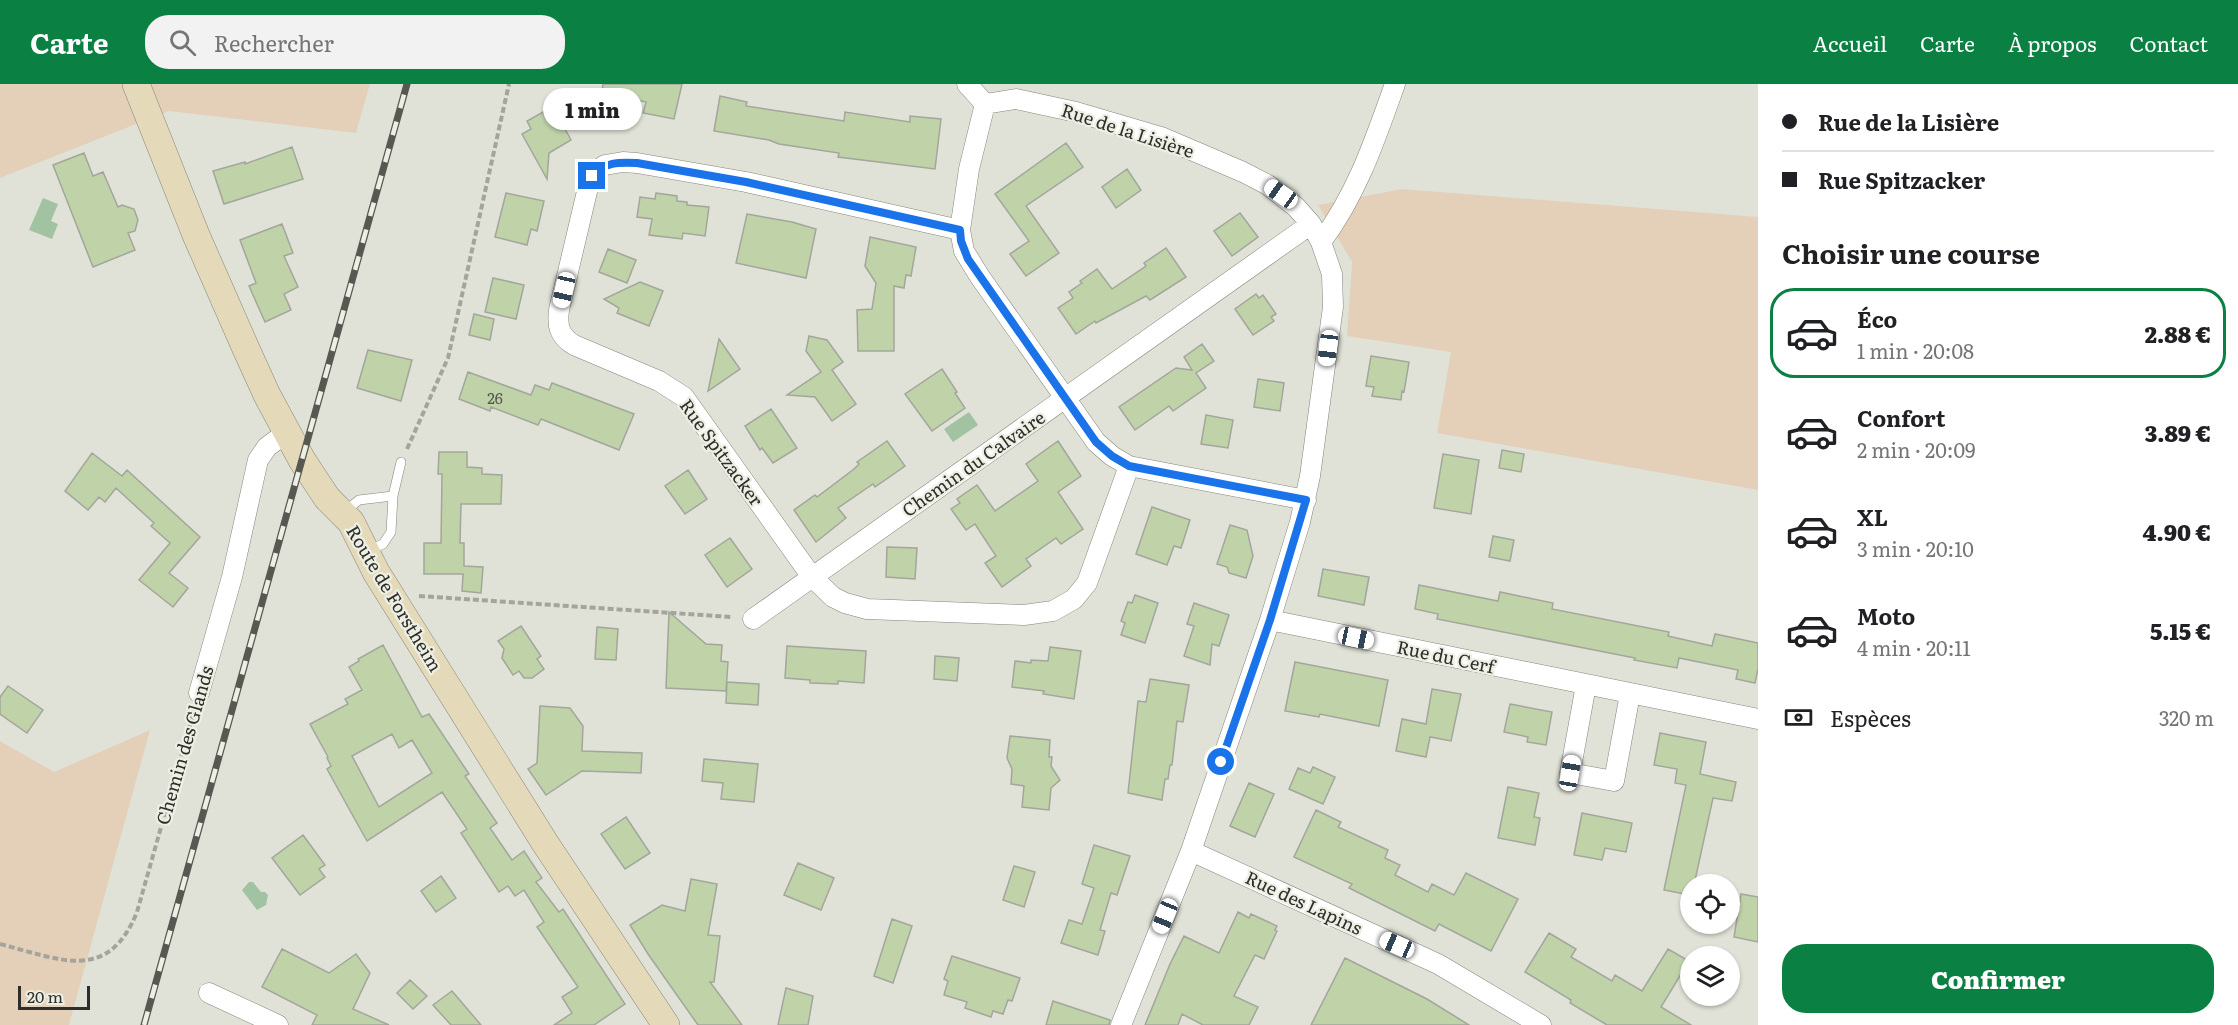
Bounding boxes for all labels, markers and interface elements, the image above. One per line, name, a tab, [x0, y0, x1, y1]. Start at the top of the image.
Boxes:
search box	[145, 15, 565, 69]
text: Carte	[30, 21, 109, 63]
icon: search	[166, 26, 199, 59]
text: Rechercher	[214, 26, 334, 59]
text: Accueil	[1813, 27, 1887, 58]
text: Carte	[1920, 27, 1975, 58]
text: À propos	[2008, 27, 2097, 58]
text: Contact	[2130, 27, 2208, 58]
callout: 1 min	[542, 89, 642, 131]
text: 1 min	[565, 94, 620, 124]
street label: Rue de la Lisière	[1058, 96, 1198, 164]
text: Rue de la Lisière	[1818, 105, 1999, 138]
route end	[578, 162, 605, 189]
text: Rue Spitzacker	[1818, 163, 1985, 196]
car	[1261, 176, 1301, 212]
text: Choisir une course	[1782, 232, 2040, 272]
car	[551, 270, 577, 310]
text: Éco	[1857, 302, 1897, 335]
icon: car	[1785, 306, 1839, 360]
text: 2.88 €	[2145, 317, 2211, 350]
car	[1317, 329, 1339, 367]
text: 1 min · 20:08	[1857, 335, 1974, 365]
house number: 26	[487, 386, 503, 409]
street label: Rue Spitzacker	[674, 393, 770, 512]
text: Confort	[1857, 401, 1945, 434]
street label: Chemin du Calvaire	[896, 403, 1050, 523]
icon: car	[1785, 405, 1839, 459]
text: 3.89 €	[2145, 416, 2211, 449]
text: 2 min · 20:09	[1857, 434, 1975, 464]
text: XL	[1857, 500, 1888, 533]
icon: car	[1785, 504, 1839, 558]
text: 4.90 €	[2143, 515, 2211, 548]
street label: Route de Forstheim	[340, 520, 450, 676]
text: 3 min · 20:10	[1857, 533, 1974, 563]
text: Moto	[1857, 599, 1915, 632]
icon: car	[1785, 603, 1839, 657]
text: 5.15 €	[2150, 614, 2211, 647]
car	[1337, 625, 1375, 651]
street label: Rue du Cerf	[1394, 632, 1499, 680]
text: 4 min · 20:11	[1857, 632, 1971, 662]
street label: Chemin des Glands	[148, 662, 220, 828]
icon: cash	[1782, 701, 1815, 734]
text: Espèces	[1830, 701, 1911, 734]
text: 320 m	[2159, 702, 2214, 732]
route start	[1207, 748, 1234, 775]
car	[1558, 754, 1582, 792]
street label: Rue des Lapins	[1241, 863, 1367, 941]
map controls	[1680, 874, 1740, 1006]
button: locate	[1680, 874, 1740, 934]
car	[1150, 896, 1180, 936]
car	[1377, 929, 1417, 961]
button: Confirmer	[1782, 944, 2214, 1013]
button: layers	[1680, 946, 1740, 1006]
scale bar	[18, 983, 90, 1010]
text: 20 m	[27, 984, 63, 1008]

